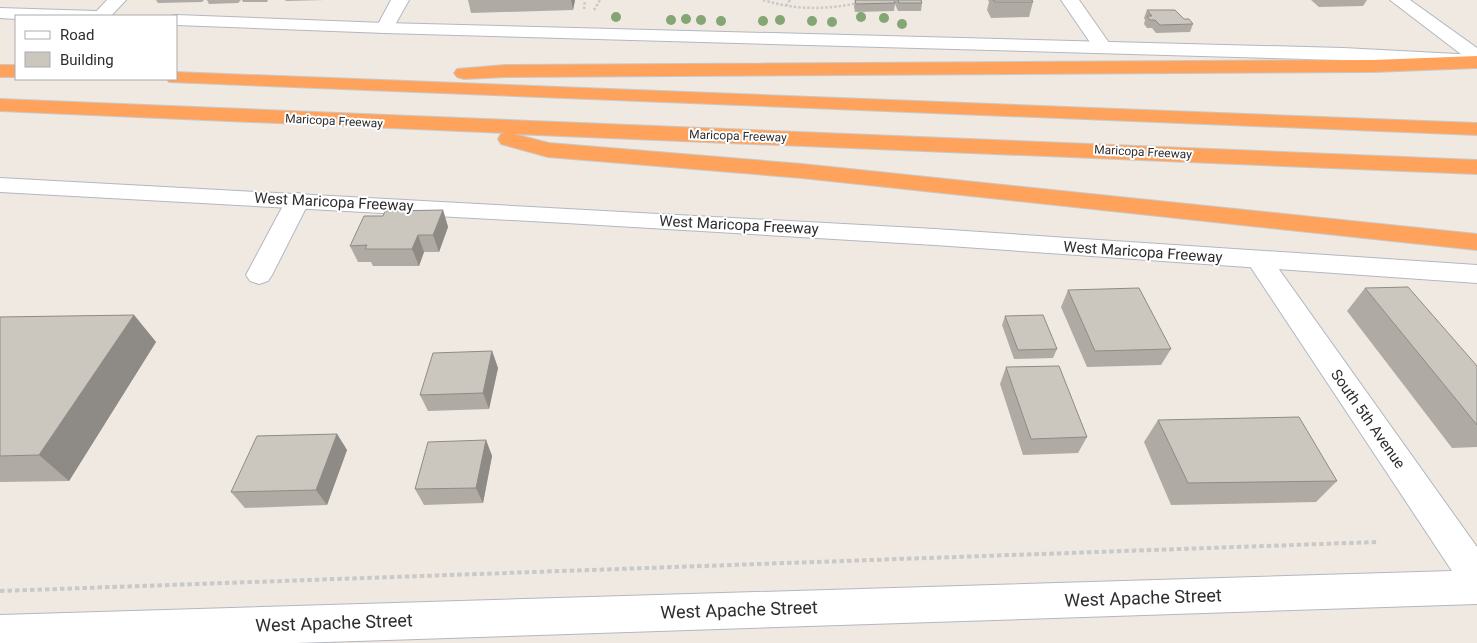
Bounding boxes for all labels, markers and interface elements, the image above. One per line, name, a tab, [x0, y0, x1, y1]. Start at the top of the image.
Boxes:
legend	[15, 15, 178, 80]
text: Road	[60, 26, 94, 44]
text: Building	[60, 51, 114, 69]
street label: Maricopa Freeway	[285, 111, 383, 131]
street label: Maricopa Freeway	[689, 127, 787, 145]
street label: Maricopa Freeway	[1094, 142, 1192, 162]
street label: West Maricopa Freeway	[254, 189, 414, 215]
street label: West Maricopa Freeway	[659, 212, 819, 238]
street label: West Maricopa Freeway	[1063, 237, 1223, 267]
street label: South 5th Avenue	[1327, 366, 1409, 472]
street label: West Apache Street	[1064, 584, 1222, 611]
street label: West Apache Street	[660, 596, 818, 623]
street label: West Apache Street	[255, 609, 413, 636]

